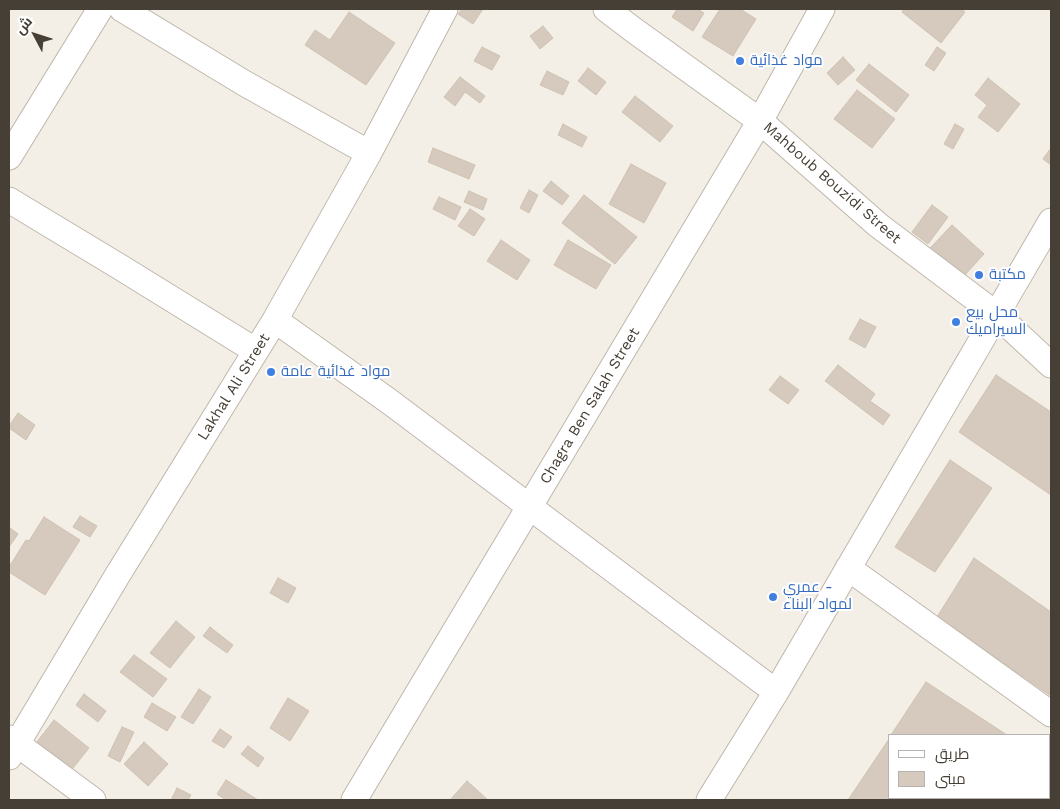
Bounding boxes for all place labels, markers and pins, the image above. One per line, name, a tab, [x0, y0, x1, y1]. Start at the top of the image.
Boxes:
place label: مواد غذائية	[750, 52, 823, 70]
marker: مواد غذائية	[734, 55, 746, 67]
place label: مكتبة	[989, 266, 1026, 284]
marker: مكتبة	[973, 269, 985, 281]
place label: محل بيع السيراميك	[966, 304, 1026, 339]
marker: محل بيع السيراميك	[950, 316, 962, 328]
place label: مواد غذائية عامة	[281, 363, 390, 381]
marker: مواد غذائية عامة	[265, 366, 277, 378]
place label: عمري - لمواد البناء	[783, 579, 852, 614]
marker: عمري - لمواد البناء	[767, 591, 779, 603]

